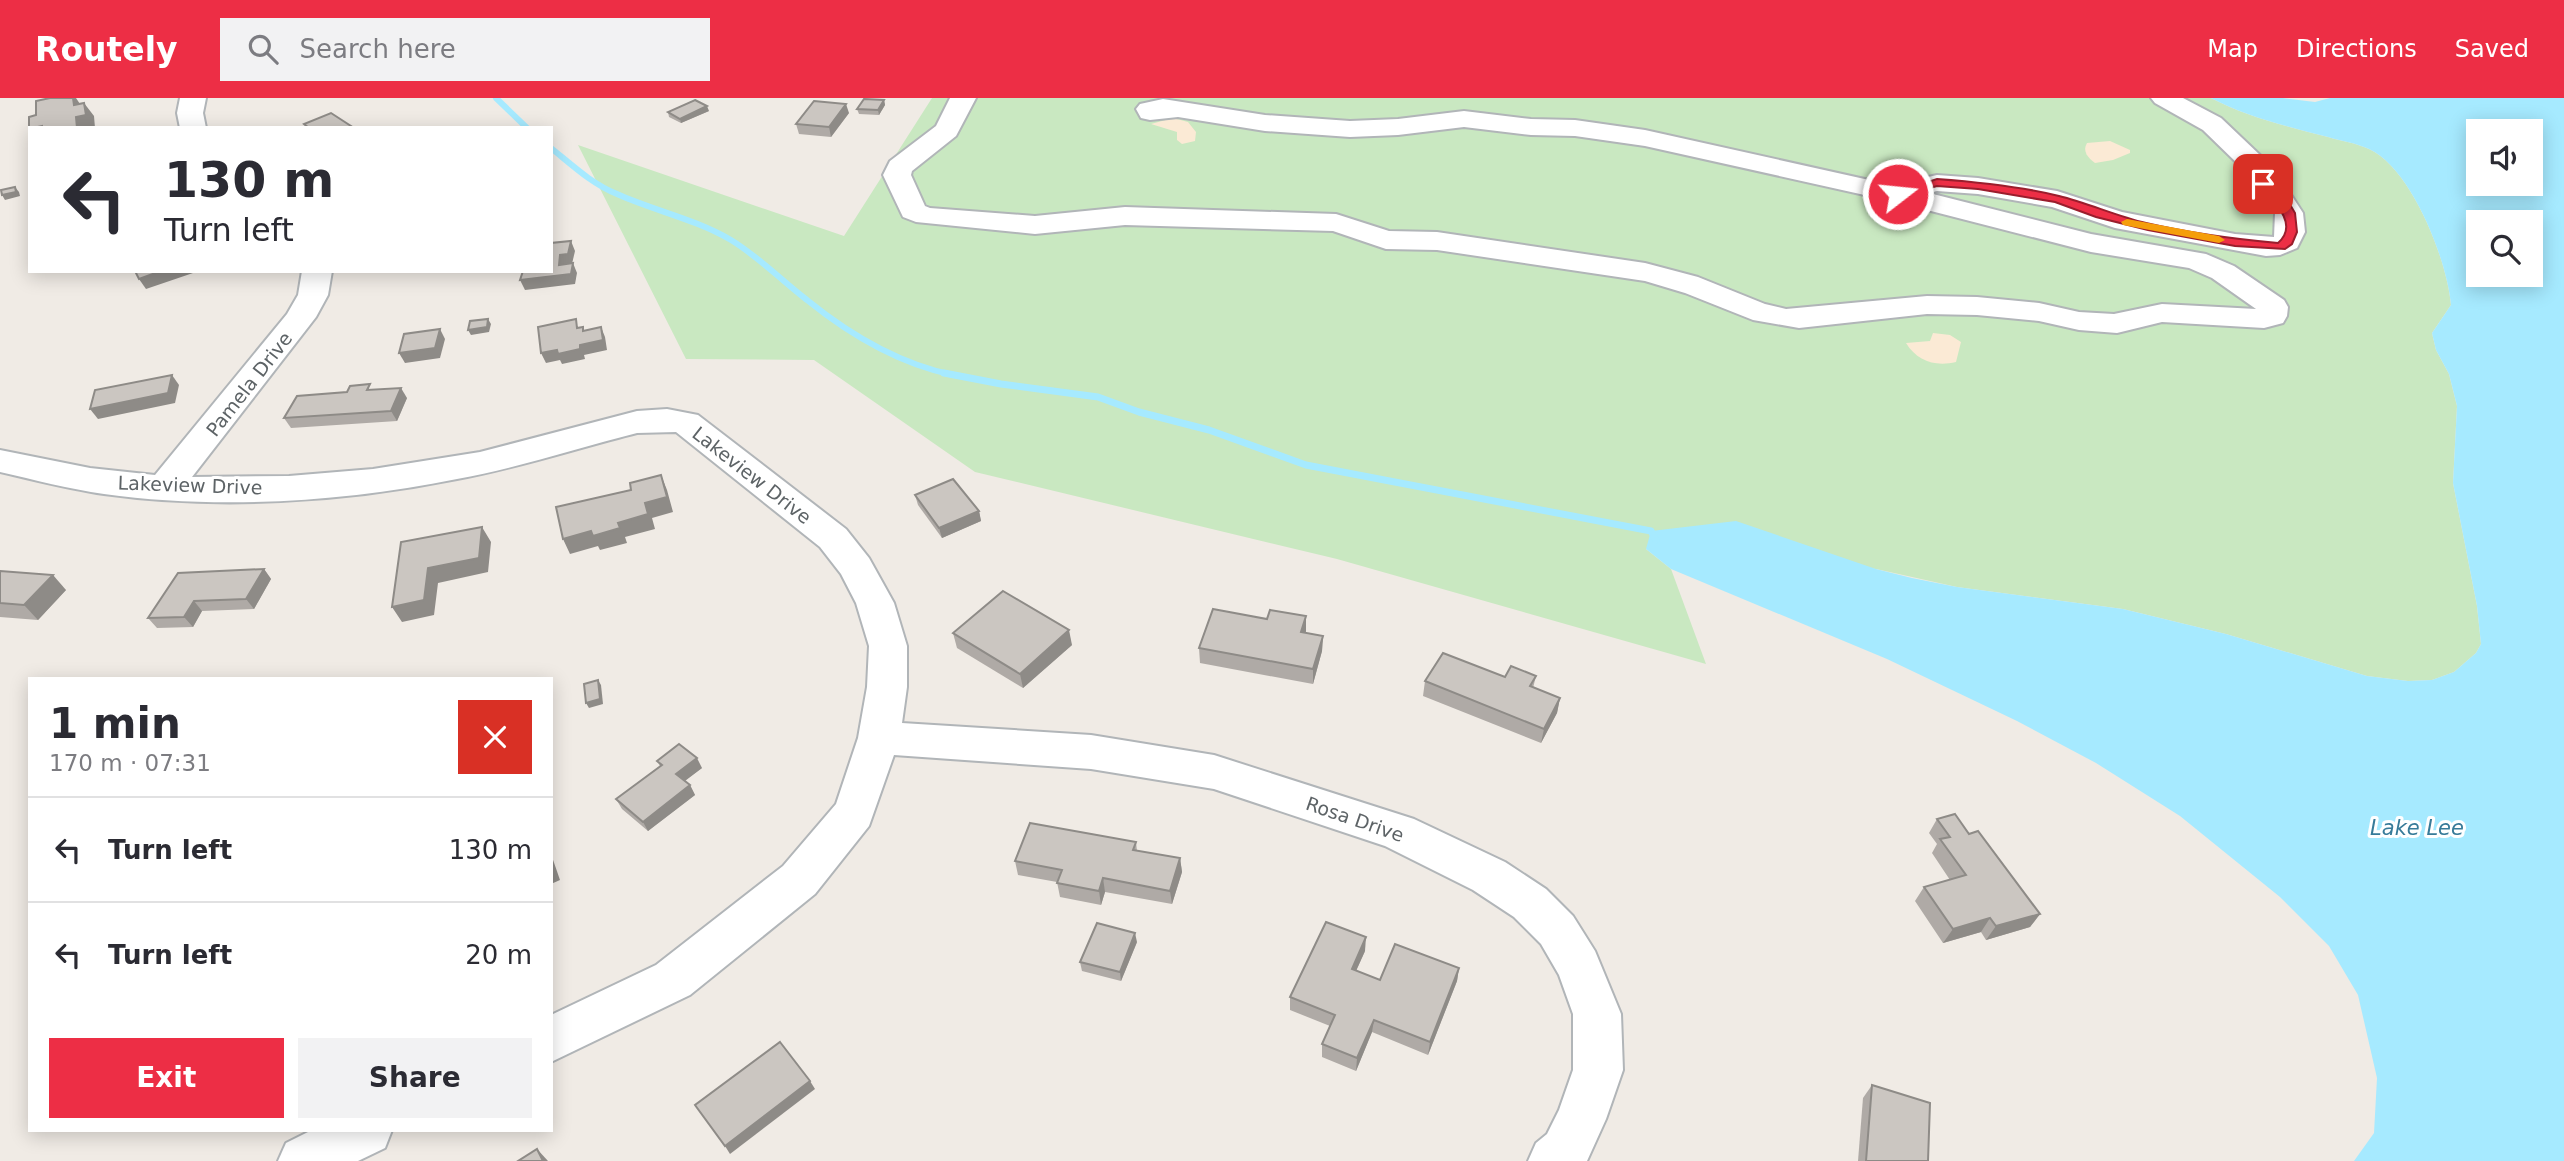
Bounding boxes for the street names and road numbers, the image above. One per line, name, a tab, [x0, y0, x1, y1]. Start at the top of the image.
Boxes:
street label: Pamela Drive	[202, 328, 296, 440]
street label: Lakeview Drive	[688, 422, 816, 528]
street label: Lakeview Drive	[117, 471, 263, 499]
street label: Rosa Drive	[1303, 792, 1407, 846]

